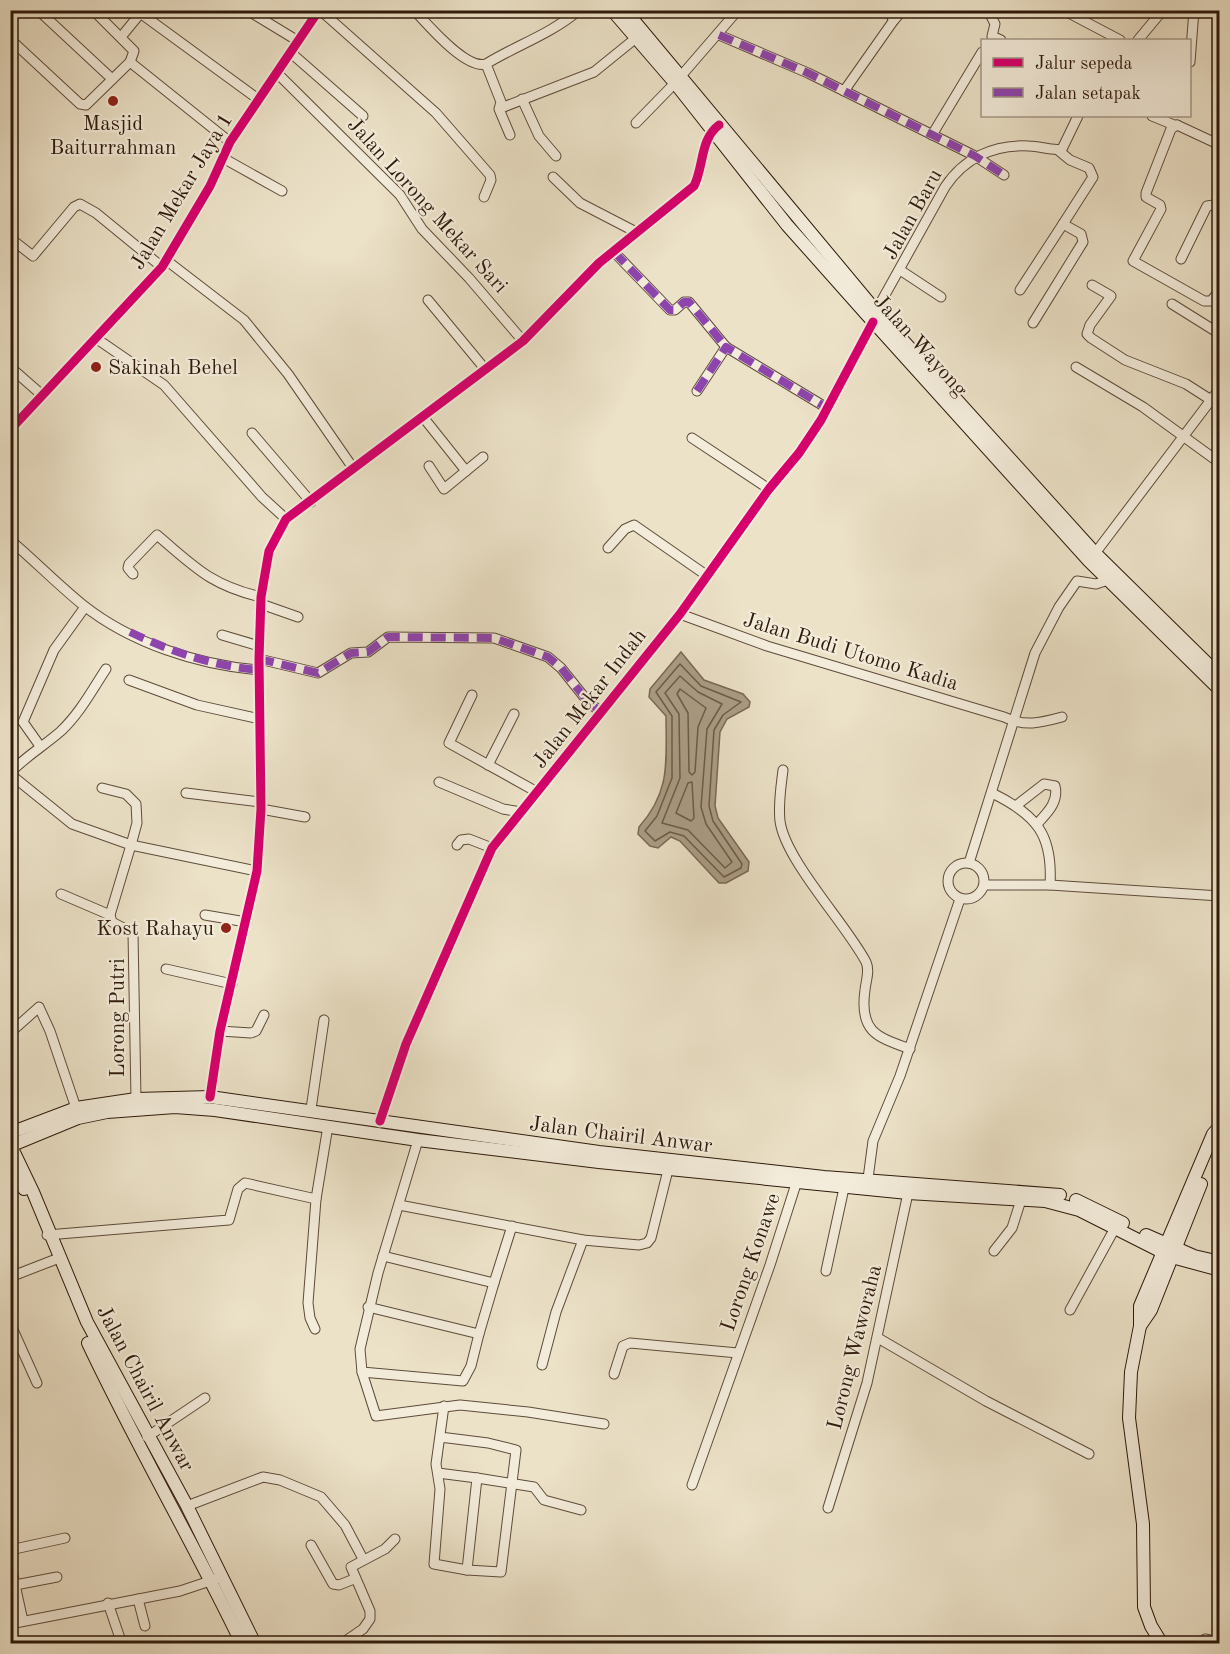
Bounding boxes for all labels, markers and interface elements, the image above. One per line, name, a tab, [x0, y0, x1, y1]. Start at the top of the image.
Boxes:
legend	[981, 39, 1191, 117]
text: Jalur sepeda	[1035, 55, 1133, 73]
text: Jalan setapak	[1035, 85, 1141, 103]
marker: Masjid Baiturrahman	[106, 94, 120, 108]
street label: Jalan Mekar Jaya 1	[127, 110, 237, 274]
place label: Masjid Baiturrahman	[50, 114, 176, 159]
street label: Jalan Lorong Mekar Sari	[343, 114, 511, 298]
street label: Jalan Baru	[880, 166, 947, 263]
street label: Jalan Wayong	[869, 291, 971, 401]
place label: Sakinah Behel	[108, 358, 238, 379]
marker: Sakinah Behel	[89, 360, 103, 374]
street label: Jalan Budi Utomo Kadia	[741, 610, 961, 695]
street label: Jalan Mekar Indah	[529, 625, 651, 773]
place label: Kost Rahayu	[96, 919, 214, 940]
marker: Kost Rahayu	[219, 921, 233, 935]
street label: Lorong Putri	[108, 958, 129, 1078]
street label: Jalan Chairil Anwar	[528, 1114, 714, 1157]
street label: Lorong Konawe	[718, 1191, 785, 1334]
street label: Lorong Waworaha	[825, 1263, 886, 1432]
street label: Jalan Chairil Anwar	[92, 1302, 197, 1475]

